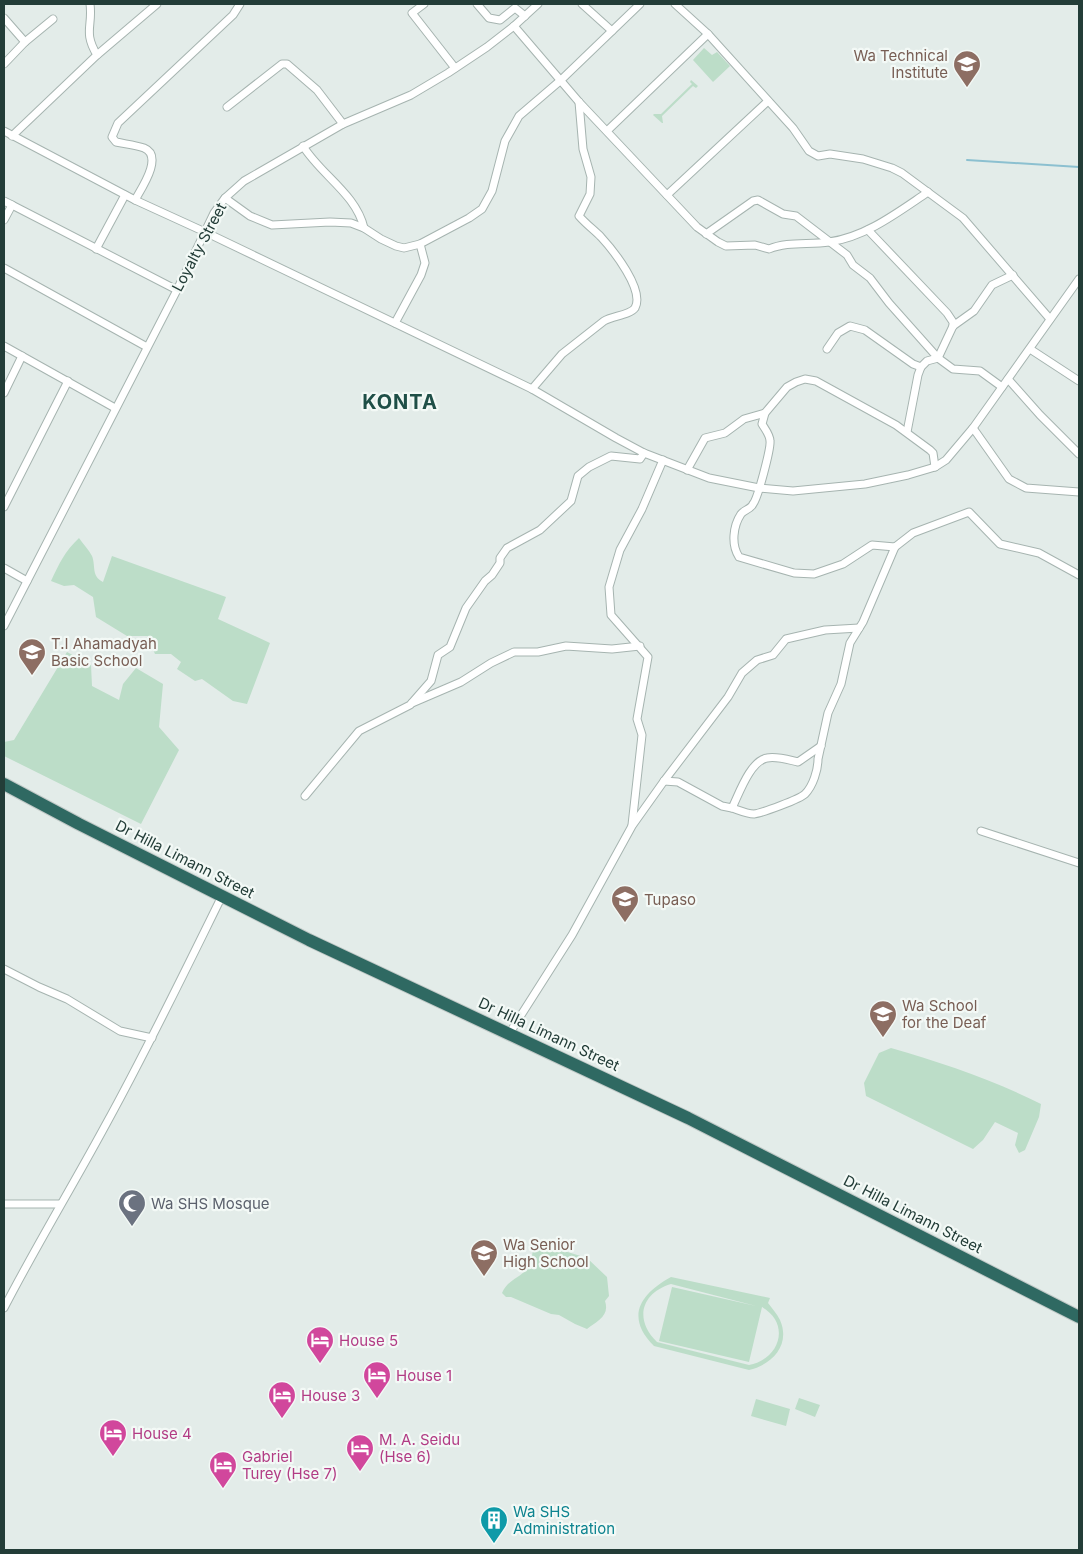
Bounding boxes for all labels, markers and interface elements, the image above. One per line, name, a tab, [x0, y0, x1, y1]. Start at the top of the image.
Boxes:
place label: Wa Technical Institute	[853, 46, 948, 82]
school or university icon: Wa Technical Institute	[952, 49, 982, 88]
street label: Loyalty Street	[168, 199, 230, 295]
district label: KONTA	[362, 390, 438, 414]
place label: T.I Ahamadyah Basic School	[51, 634, 157, 670]
school or university icon: T.I Ahamadyah Basic School	[17, 637, 47, 676]
street label: Dr Hilla Limann Street	[112, 816, 258, 902]
school or university icon: Tupaso	[610, 884, 640, 923]
place label: Tupaso	[644, 890, 696, 909]
street label: Dr Hilla Limann Street	[476, 993, 623, 1075]
place label: Wa School for the Deaf	[902, 996, 987, 1032]
school or university icon: Wa School for the Deaf	[868, 999, 898, 1038]
street label: Dr Hilla Limann Street	[840, 1171, 986, 1257]
mosque icon: Wa SHS Mosque	[117, 1188, 147, 1227]
place label: Wa SHS Mosque	[151, 1194, 270, 1213]
place label: Wa Senior High School	[503, 1235, 589, 1271]
school or university icon: Wa Senior High School	[469, 1238, 499, 1277]
hotel icon: House 5	[305, 1325, 335, 1364]
place label: House 5	[339, 1331, 398, 1350]
hotel icon: House 1	[362, 1360, 392, 1399]
place label: House 1	[396, 1366, 452, 1385]
hotel icon: House 3	[267, 1380, 297, 1419]
place label: House 3	[301, 1386, 360, 1405]
hotel icon: House 4	[98, 1418, 128, 1457]
place label: House 4	[132, 1424, 192, 1443]
place label: M. A. Seidu (Hse 6)	[379, 1430, 460, 1466]
hotel icon: M. A. Seidu (Hse 6)	[345, 1433, 375, 1472]
place label: Gabriel Turey (Hse 7)	[242, 1447, 337, 1483]
hotel icon: Gabriel Turey (Hse 7)	[208, 1450, 238, 1489]
place label: Wa SHS Administration	[513, 1502, 615, 1538]
building icon: Wa SHS Administration	[479, 1505, 509, 1544]

